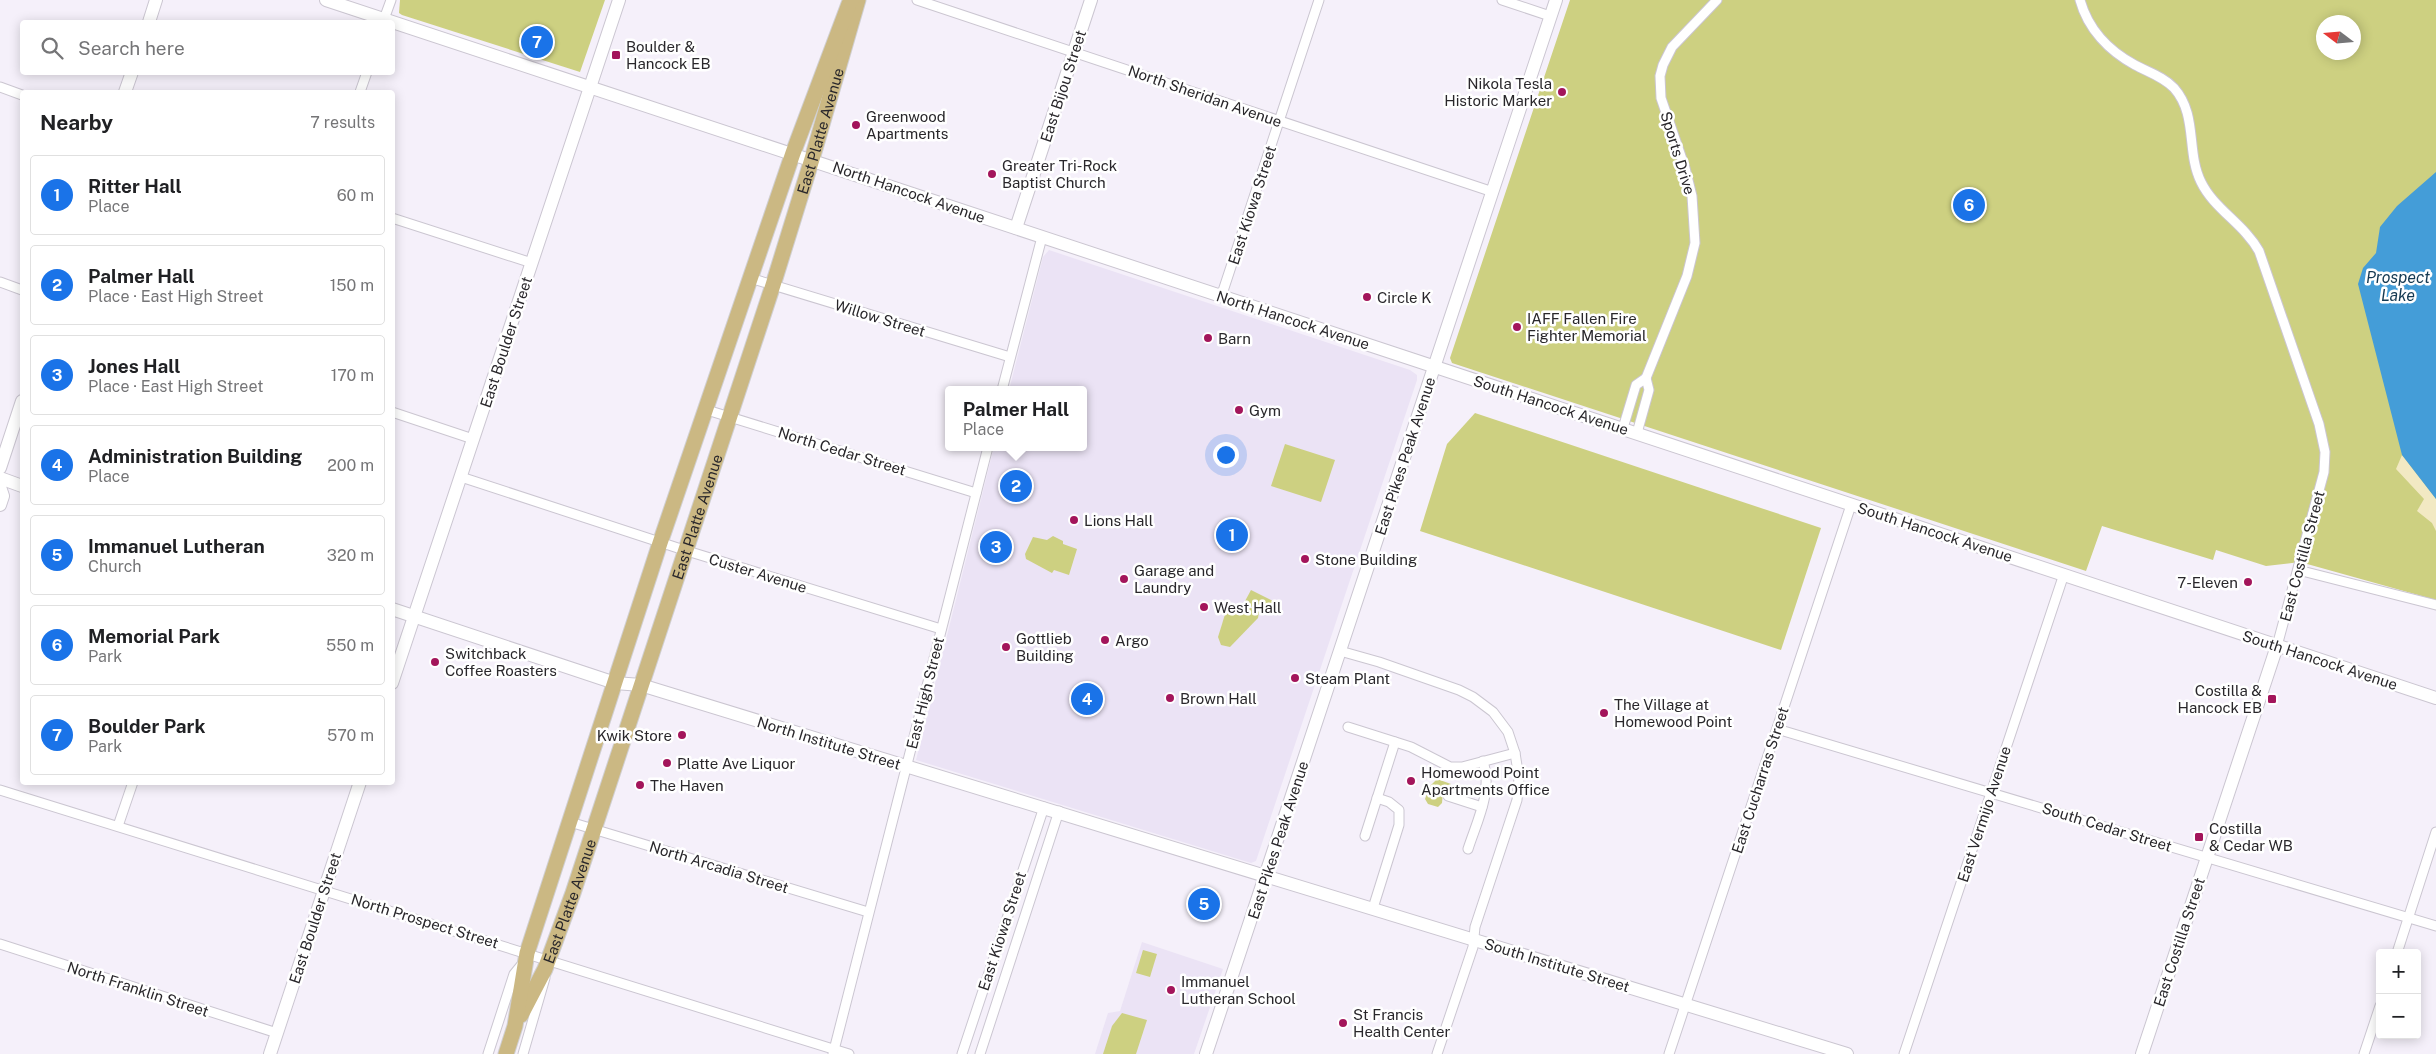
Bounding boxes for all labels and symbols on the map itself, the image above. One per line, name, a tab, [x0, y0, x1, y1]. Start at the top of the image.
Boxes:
north arrow	[2316, 15, 2361, 60]
pin: 7	[521, 23, 553, 61]
street label: East Bijou Street	[1037, 28, 1089, 144]
place label: Boulder & Hancock EB	[626, 38, 711, 72]
marker: Boulder & Hancock EB	[610, 49, 622, 61]
street label: North Sheridan Avenue	[1126, 62, 1284, 130]
street label: East Platte Avenue	[793, 66, 846, 196]
place label: Nikola Tesla Historic Marker	[1444, 75, 1552, 109]
marker: Nikola Tesla Historic Marker	[1556, 86, 1568, 98]
place label: Greenwood Apartments	[866, 108, 948, 142]
street label: Sports Drive	[1657, 109, 1699, 197]
marker: Greenwood Apartments	[850, 119, 862, 131]
street label: East Kiowa Street	[1225, 143, 1279, 267]
place label: Greater Tri-Rock Baptist Church	[1002, 157, 1117, 191]
street label: North Hancock Avenue	[831, 158, 987, 226]
marker: Greater Tri-Rock Baptist Church	[986, 168, 998, 180]
pin: 6	[1953, 186, 1985, 224]
water label: Prospect Lake	[2366, 268, 2430, 305]
street label: East Boulder Street	[477, 274, 535, 410]
street label: North Hancock Avenue	[1214, 287, 1372, 353]
place label: Circle K	[1377, 289, 1431, 306]
marker: Circle K	[1361, 291, 1373, 303]
street label: Willow Street	[833, 296, 928, 340]
place label: IAFF Fallen Fire Fighter Memorial	[1527, 310, 1646, 344]
marker: IAFF Fallen Fire Fighter Memorial	[1511, 321, 1523, 333]
place label: Barn	[1218, 330, 1251, 347]
marker: Barn	[1202, 332, 1214, 344]
street label: South Hancock Avenue	[1471, 372, 1631, 438]
street label: East Pikes Peak Avenue	[1371, 375, 1439, 537]
place label: Gym	[1249, 402, 1281, 419]
marker: Gym	[1233, 404, 1245, 416]
street label: North Cedar Street	[776, 423, 908, 479]
your location	[1213, 442, 1239, 468]
street label: East Platte Avenue	[668, 452, 725, 581]
pin: 2	[1000, 467, 1032, 505]
street label: East Costilla Street	[2276, 489, 2328, 623]
street label: South Hancock Avenue	[1855, 499, 2015, 565]
place label: Lions Hall	[1084, 512, 1153, 529]
marker: Lions Hall	[1068, 514, 1080, 526]
pin: 1	[1216, 516, 1248, 554]
pin: 3	[980, 528, 1012, 566]
street label: Custer Avenue	[707, 550, 809, 596]
place label: Stone Building	[1315, 551, 1417, 568]
marker: Stone Building	[1299, 553, 1311, 565]
place label: Garage and Laundry	[1134, 562, 1214, 596]
marker: Garage and Laundry	[1118, 573, 1130, 585]
place label: 7-Eleven	[2177, 574, 2238, 591]
marker: 7-Eleven	[2242, 576, 2254, 588]
place label: West Hall	[1214, 599, 1282, 616]
marker: West Hall	[1198, 601, 1210, 613]
street label: South Hancock Avenue	[2240, 627, 2400, 693]
place label: Gottlieb Building	[1016, 630, 1074, 664]
place label: Argo	[1115, 632, 1149, 649]
marker: Argo	[1099, 634, 1111, 646]
street label: East High Street	[903, 635, 947, 751]
marker: Gottlieb Building	[1000, 641, 1012, 653]
place label: Switchback Coffee Roasters	[445, 645, 557, 679]
marker: Switchback Coffee Roasters	[429, 656, 441, 668]
place label: Steam Plant	[1305, 670, 1390, 687]
marker: Steam Plant	[1289, 672, 1301, 684]
pin: 4	[1071, 680, 1103, 718]
place label: Costilla & Hancock EB	[2177, 682, 2262, 716]
place label: Brown Hall	[1180, 690, 1257, 707]
marker: Brown Hall	[1164, 692, 1176, 704]
marker: Costilla & Hancock EB	[2266, 693, 2278, 705]
place label: The Village at Homewood Point	[1614, 696, 1732, 730]
street label: East Cucharras Street	[1728, 704, 1792, 855]
marker: The Village at Homewood Point	[1598, 707, 1610, 719]
street label: North Institute Street	[755, 713, 903, 773]
place label: Kwik Store	[597, 727, 672, 744]
marker: Kwik Store	[676, 729, 688, 741]
street label: East Vermijo Avenue	[1954, 744, 2014, 884]
place label: Platte Ave Liquor	[677, 755, 795, 772]
marker: Platte Ave Liquor	[661, 757, 673, 769]
street label: East Pikes Peak Avenue	[1244, 759, 1312, 921]
place label: Homewood Point Apartments Office	[1421, 764, 1550, 798]
marker: Homewood Point Apartments Office	[1405, 775, 1417, 787]
place label: The Haven	[650, 777, 724, 794]
marker: The Haven	[634, 779, 646, 791]
street label: South Cedar Street	[2040, 799, 2174, 855]
place label: Costilla & Cedar WB	[2209, 820, 2293, 854]
marker: Costilla & Cedar WB	[2193, 831, 2205, 843]
street label: East Platte Avenue	[539, 837, 599, 966]
street label: North Arcadia Street	[647, 838, 791, 896]
street label: East Boulder Street	[286, 850, 344, 986]
street label: East Kiowa Street	[975, 869, 1029, 993]
street label: East Costilla Street	[2150, 875, 2208, 1009]
pin: 5	[1188, 885, 1220, 923]
street label: North Prospect Street	[349, 890, 501, 952]
street label: South Institute Street	[1482, 935, 1632, 995]
street label: North Franklin Street	[65, 958, 211, 1020]
place label: Immanuel Lutheran School	[1181, 973, 1296, 1007]
marker: Immanuel Lutheran School	[1165, 984, 1177, 996]
place label: St Francis Health Center	[1353, 1006, 1450, 1040]
marker: St Francis Health Center	[1337, 1017, 1349, 1029]

